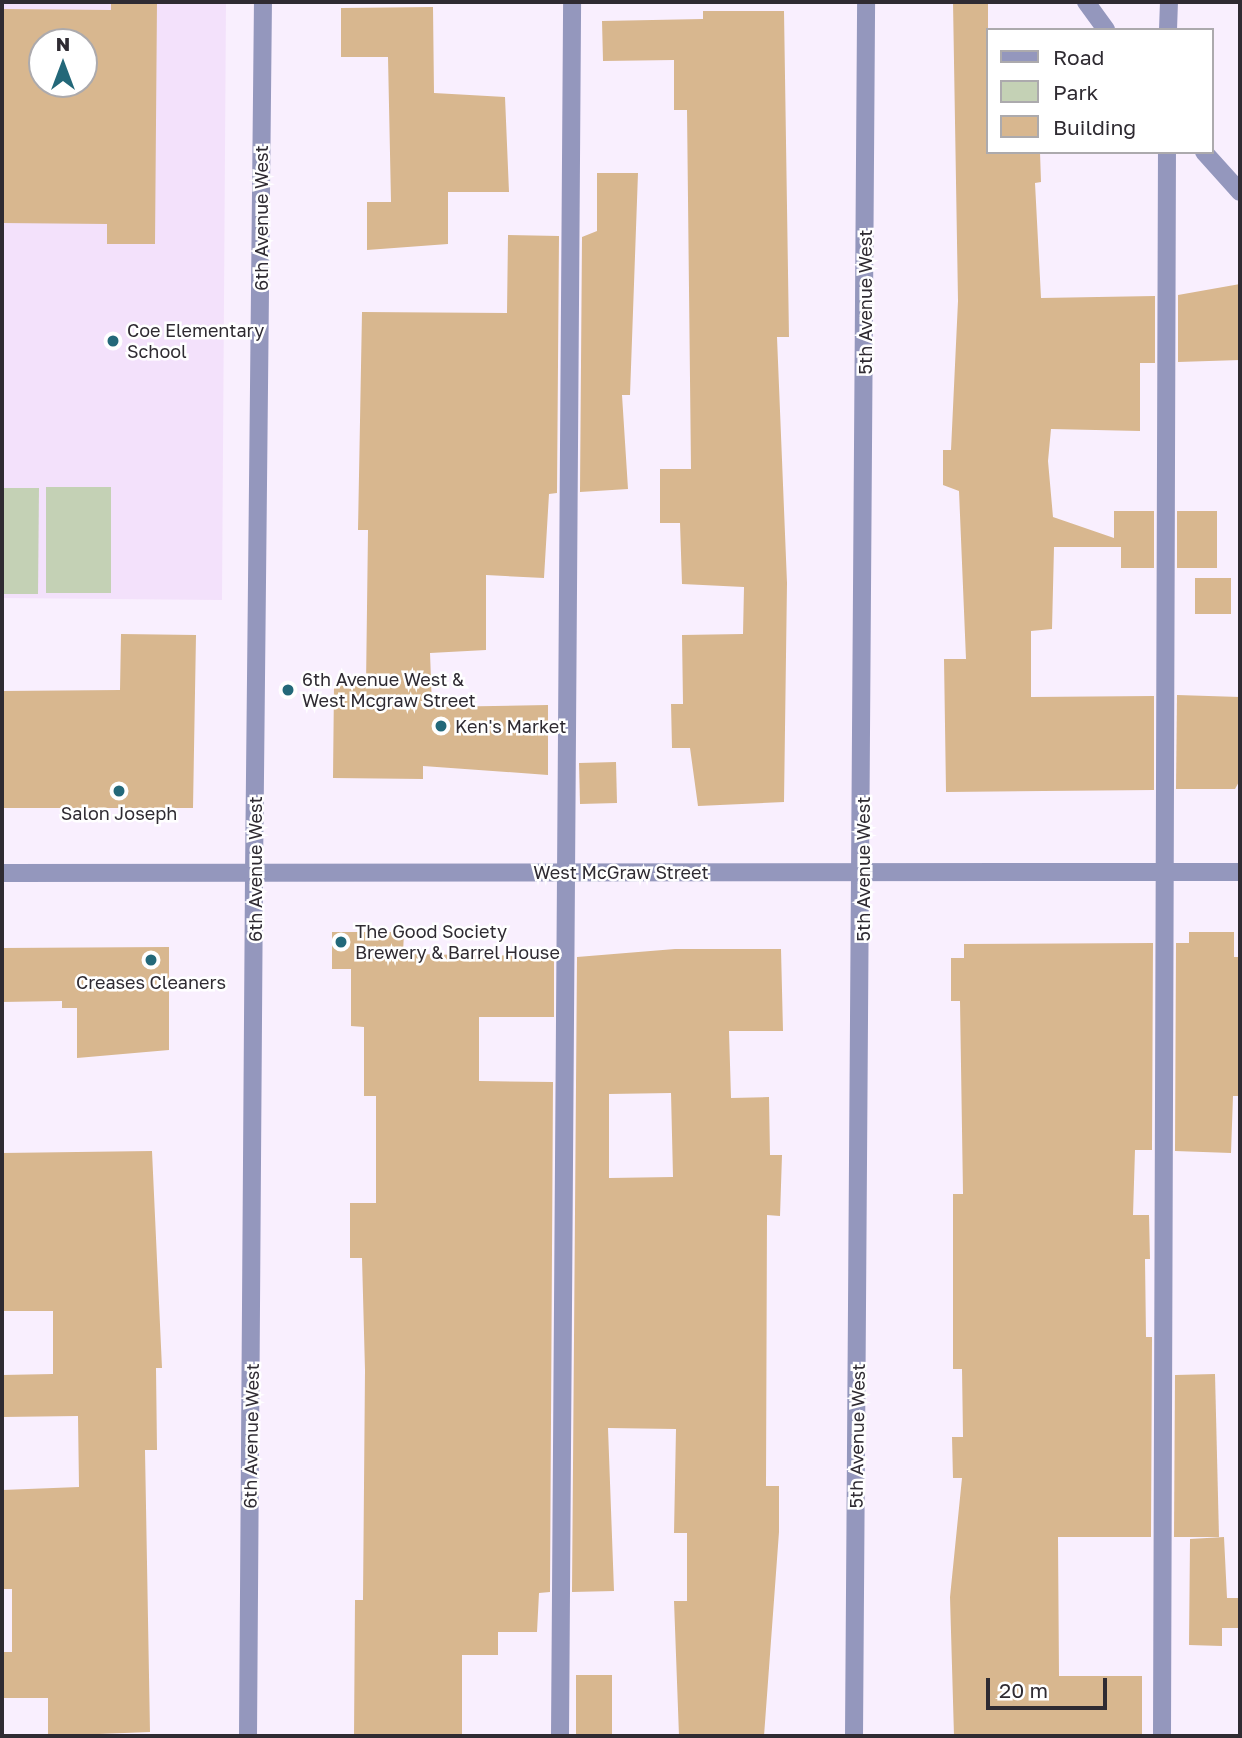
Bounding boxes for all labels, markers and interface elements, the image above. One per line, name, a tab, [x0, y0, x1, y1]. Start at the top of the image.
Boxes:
north arrow	[28, 28, 98, 98]
legend	[986, 28, 1214, 154]
text: N	[56, 32, 70, 55]
text: Road	[1053, 44, 1104, 70]
text: Park	[1053, 79, 1098, 105]
text: Building	[1053, 114, 1136, 140]
street label: 6th Avenue West	[250, 145, 272, 291]
street label: 5th Avenue West	[854, 230, 876, 374]
place label: Coe Elementary School	[127, 320, 264, 362]
marker: Coe Elementary School	[105, 333, 121, 349]
place label: 6th Avenue West & West Mcgraw Street	[302, 669, 476, 712]
marker: 6th Avenue West & West Mcgraw Street	[280, 682, 296, 698]
place label: Ken's Market	[455, 715, 567, 737]
marker: Ken's Market	[433, 718, 449, 734]
marker: Salon Joseph	[111, 783, 127, 799]
street label: 6th Avenue West	[244, 796, 266, 942]
street label: 5th Avenue West	[852, 797, 874, 941]
place label: Salon Joseph	[61, 802, 177, 824]
street label: West McGraw Street	[533, 861, 709, 883]
place label: The Good Society Brewery & Barrel House	[355, 921, 560, 964]
marker: The Good Society Brewery & Barrel House	[333, 934, 349, 950]
marker: Creases Cleaners	[143, 952, 159, 968]
place label: Creases Cleaners	[76, 971, 226, 993]
street label: 6th Avenue West	[239, 1363, 263, 1509]
street label: 5th Avenue West	[845, 1363, 869, 1509]
scale bar	[990, 1664, 1111, 1708]
text: 20 m	[999, 1677, 1048, 1703]

